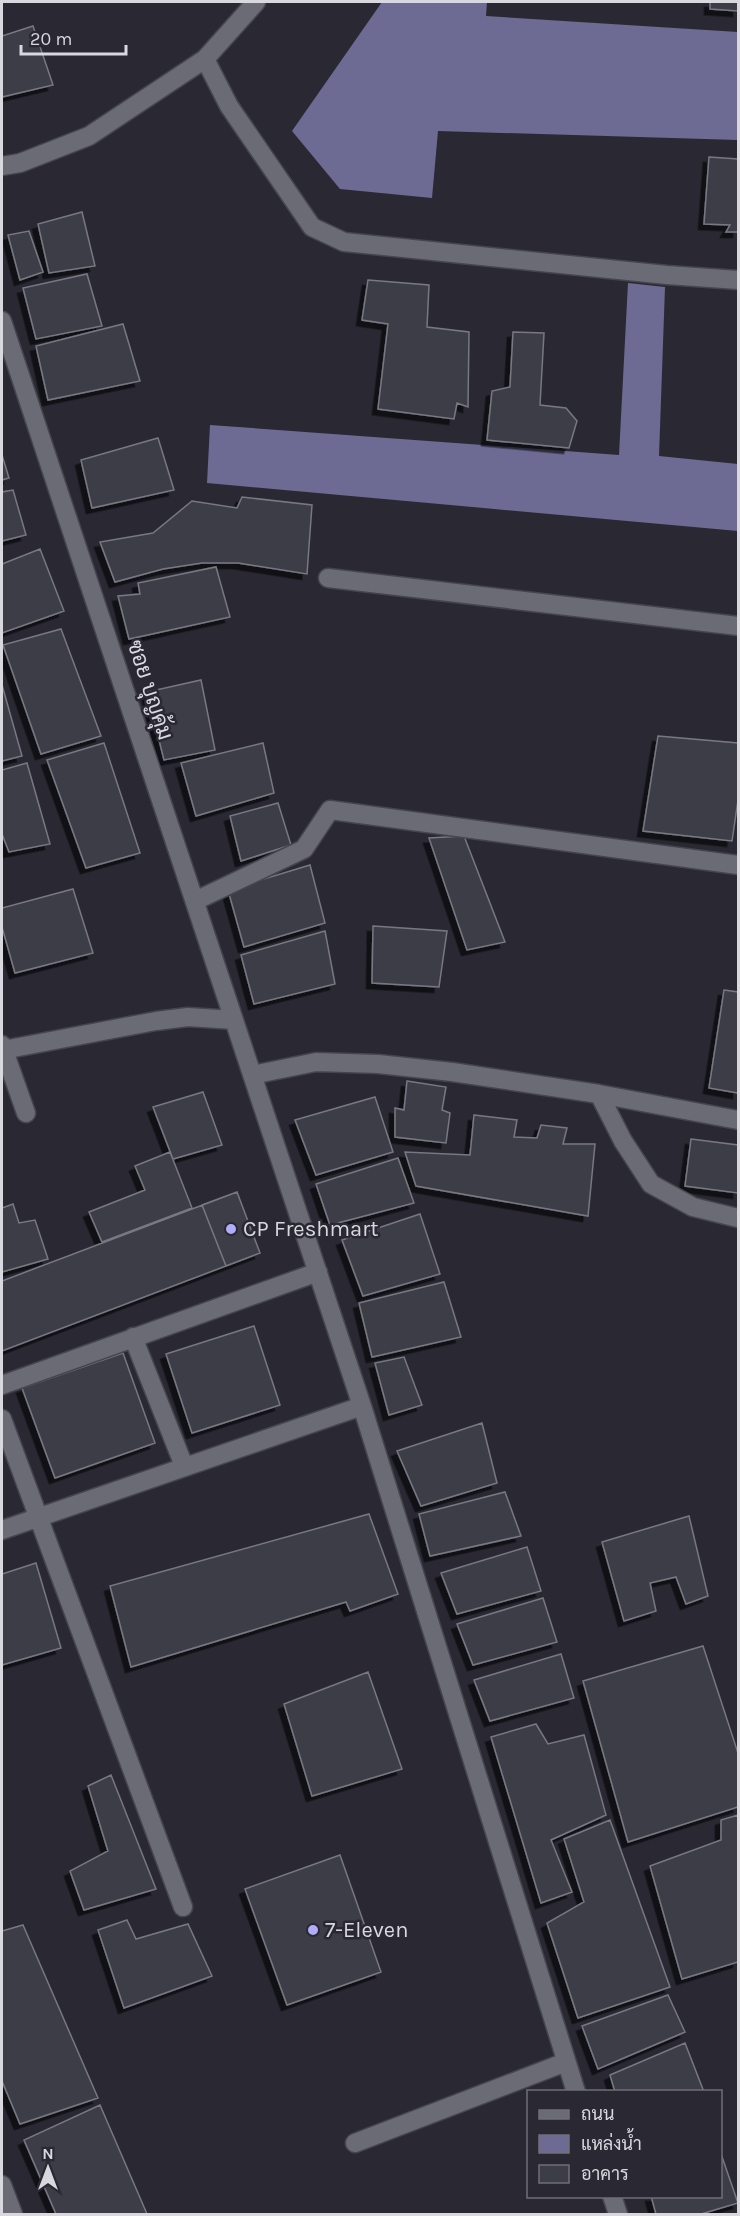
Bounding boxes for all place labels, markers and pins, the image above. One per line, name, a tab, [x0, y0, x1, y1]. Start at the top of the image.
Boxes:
place label: CP Freshmart	[243, 1216, 378, 1242]
marker: CP Freshmart	[224, 1222, 238, 1236]
place label: 7-Eleven	[325, 1917, 408, 1943]
marker: 7-Eleven	[306, 1923, 320, 1937]

